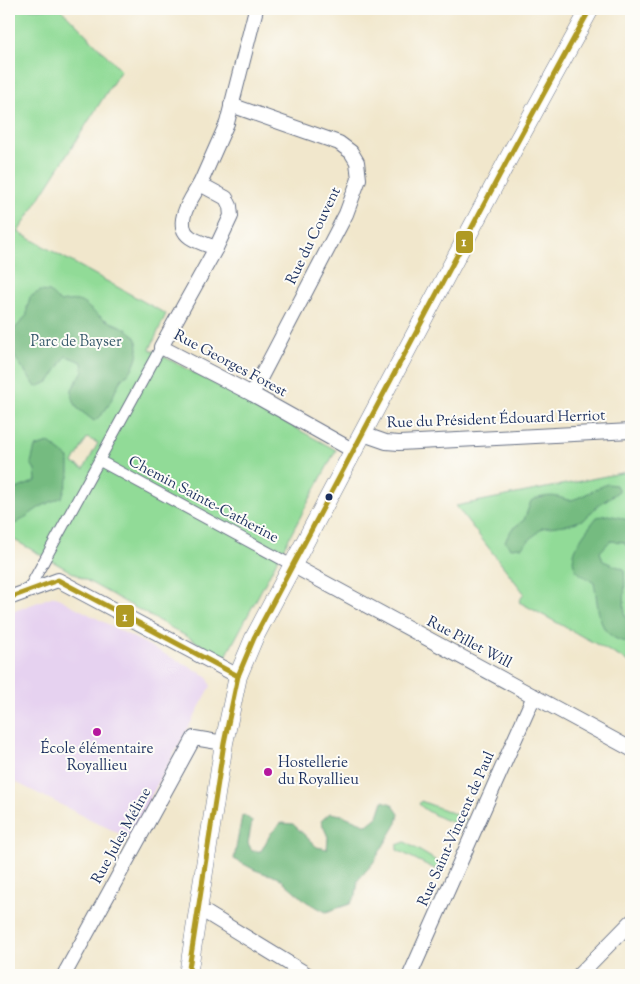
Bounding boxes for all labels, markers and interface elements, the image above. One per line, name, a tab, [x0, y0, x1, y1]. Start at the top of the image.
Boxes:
street label: Rue du Couvent	[281, 184, 347, 288]
line badge: 1	[455, 230, 474, 254]
text: 1	[462, 233, 467, 253]
street label: Rue Georges Forest	[170, 325, 290, 403]
park label: Parc de Bayser	[30, 332, 122, 353]
street label: Rue du Président Édouard Herriot	[386, 405, 606, 434]
street label: Chemin Sainte-Catherine	[124, 451, 282, 549]
unlabelled marker	[324, 492, 334, 502]
line badge: 1	[115, 604, 135, 628]
text: 1	[123, 608, 128, 628]
street label: Rue Pillet Will	[423, 612, 515, 674]
marker: École élémentaire Royallieu	[91, 726, 103, 738]
place label: École élémentaire Royallieu	[41, 738, 153, 777]
street label: Rue Saint-Vincent de Paul	[413, 748, 501, 910]
place label: Hostellerie du Royallieu	[278, 753, 359, 791]
marker: Hostellerie du Royallieu	[262, 766, 274, 778]
street label: Rue Jules Méline	[87, 784, 157, 888]

